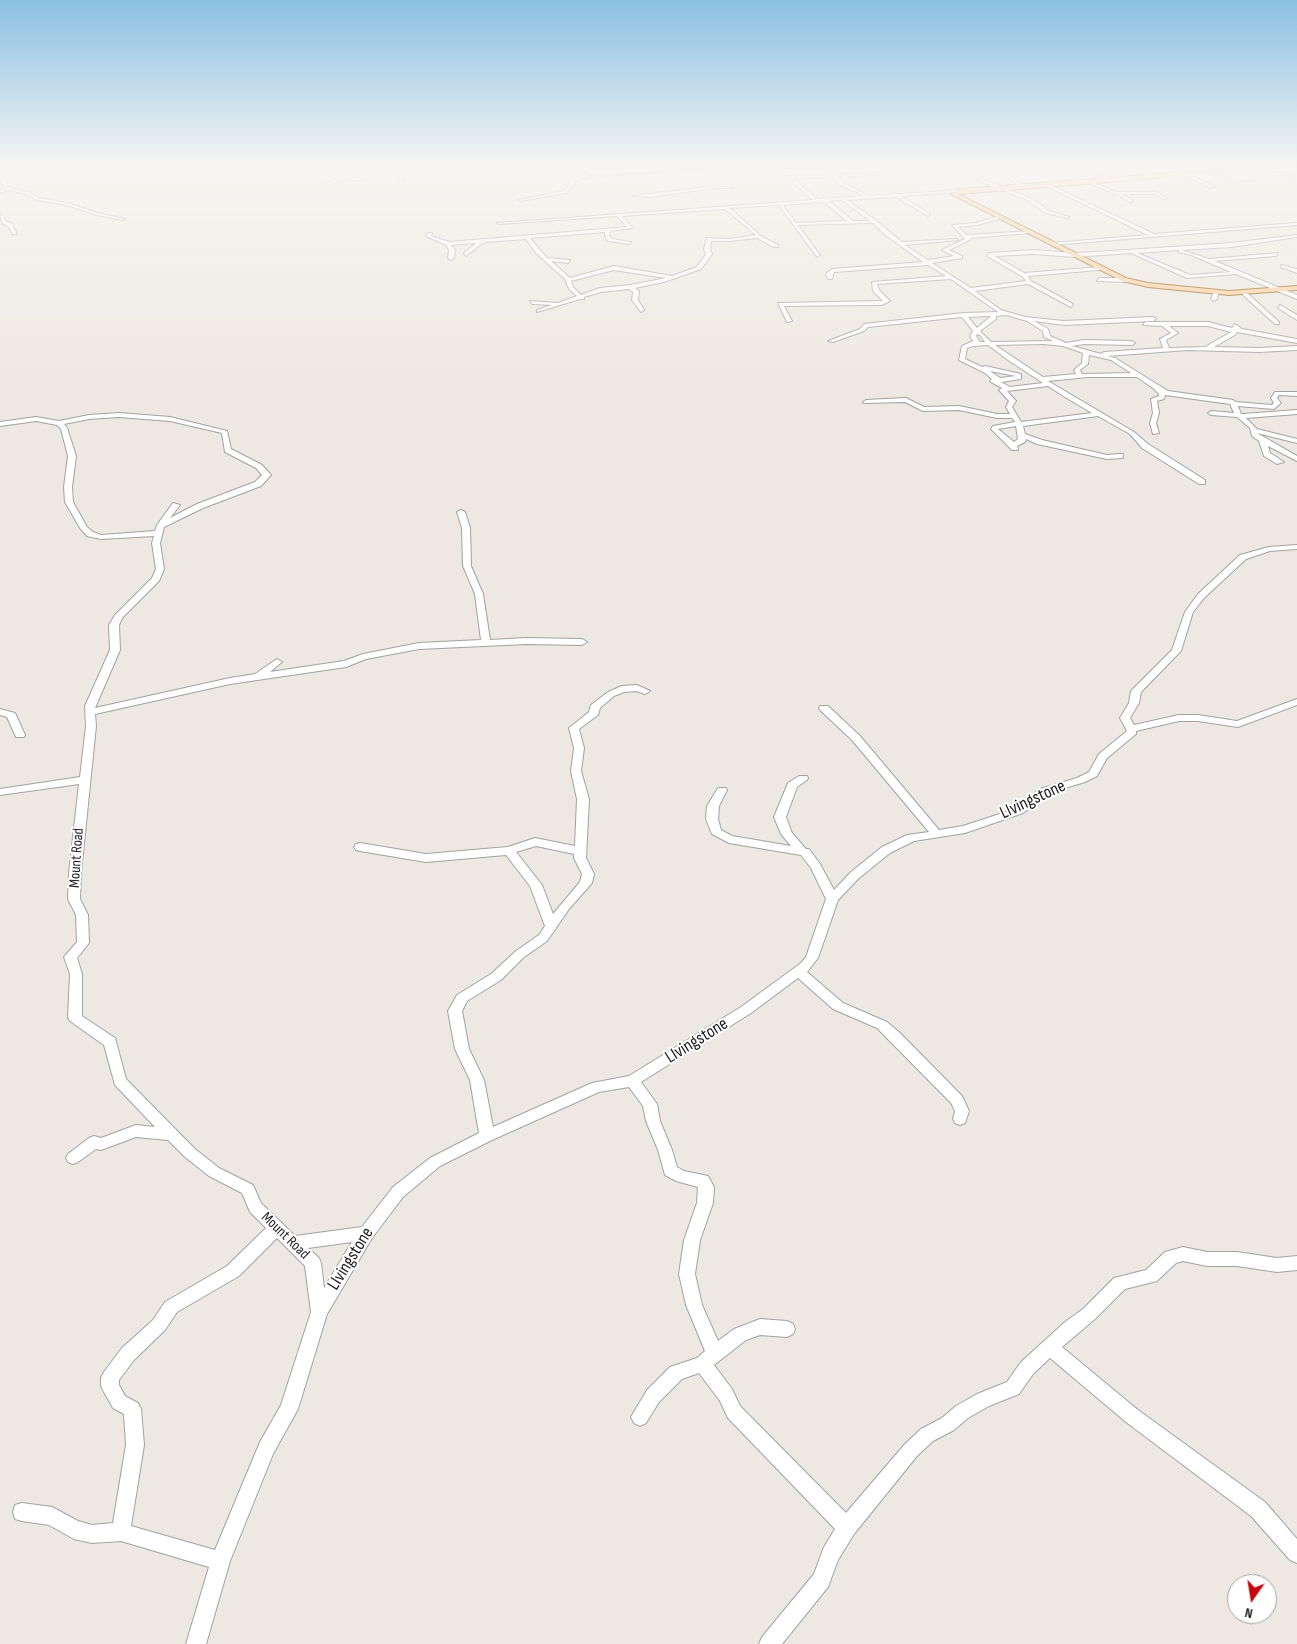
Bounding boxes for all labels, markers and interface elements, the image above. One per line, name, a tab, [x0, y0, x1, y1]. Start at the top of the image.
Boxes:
street label: LIvingstone	[997, 775, 1069, 825]
street label: Mount Road	[66, 828, 88, 888]
street label: LIvingstone	[662, 1013, 732, 1069]
street label: Mount Road	[257, 1209, 313, 1263]
street label: LIvingstone	[323, 1224, 379, 1294]
north arrow	[1227, 1574, 1277, 1624]
text: N	[1243, 1604, 1254, 1622]

